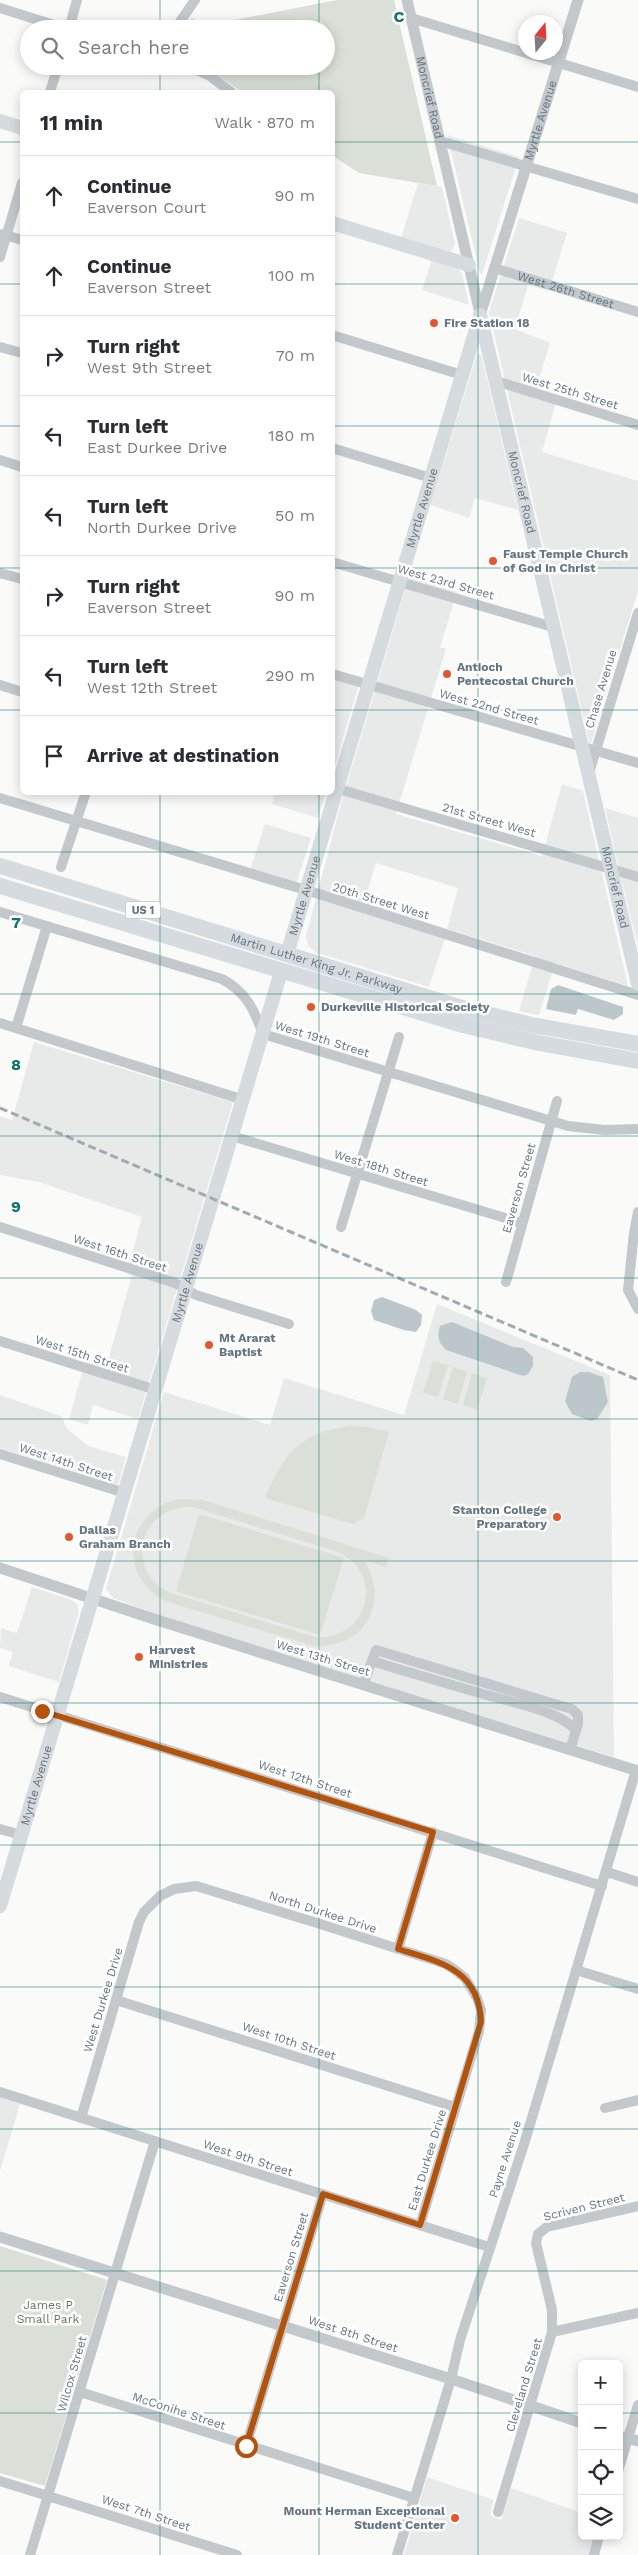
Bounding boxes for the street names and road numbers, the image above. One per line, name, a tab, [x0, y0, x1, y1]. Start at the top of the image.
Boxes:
street label: Moncrief Road	[413, 55, 446, 140]
street label: Myrtle Avenue	[522, 79, 560, 162]
street label: West 26th Street	[516, 269, 616, 311]
street label: West 25th Street	[520, 370, 620, 412]
street label: Moncrief Road	[505, 450, 538, 535]
street label: Myrtle Avenue	[403, 466, 441, 550]
street label: West 23rd Street	[396, 561, 496, 603]
street label: Chase Avenue	[582, 648, 620, 730]
street label: West 22nd Street	[438, 686, 540, 728]
street label: 21st Street West	[441, 800, 537, 840]
street label: Moncrief Road	[599, 845, 632, 930]
street label: Myrtle Avenue	[286, 854, 323, 937]
street label: 20th Street West	[331, 880, 431, 922]
road number: US 1	[126, 902, 160, 918]
street label: Martin Luther King Jr. Parkway	[229, 930, 405, 997]
street label: West 19th Street	[273, 1018, 371, 1060]
street label: Eaverson Street	[499, 1141, 539, 1235]
street label: West 18th Street	[332, 1147, 430, 1189]
street label: West 16th Street	[71, 1231, 169, 1275]
street label: Myrtle Avenue	[169, 1241, 206, 1324]
street label: West 15th Street	[33, 1332, 131, 1376]
street label: West 14th Street	[17, 1440, 115, 1484]
street label: West 13th Street	[274, 1637, 372, 1679]
street label: Myrtle Avenue	[18, 1744, 55, 1827]
street label: West 12th Street	[256, 1757, 354, 1801]
street label: North Durkee Drive	[267, 1888, 379, 1936]
street label: West Durkee Drive	[80, 1946, 126, 2054]
street label: West 10th Street	[240, 2019, 338, 2063]
street label: East Durkee Drive	[405, 2108, 449, 2212]
street label: Payne Avenue	[486, 2119, 524, 2199]
street label: West 9th Street	[201, 2137, 295, 2179]
street label: Scriven Street	[542, 2190, 626, 2224]
street label: Eaverson Street	[271, 2210, 311, 2304]
street label: West 8th Street	[306, 2313, 400, 2355]
street label: Wilcox Street	[54, 2334, 90, 2414]
street label: Cleveland Street	[503, 2336, 545, 2434]
street label: McConihe Street	[131, 2389, 227, 2433]
street label: West 7th Street	[100, 2492, 192, 2534]

